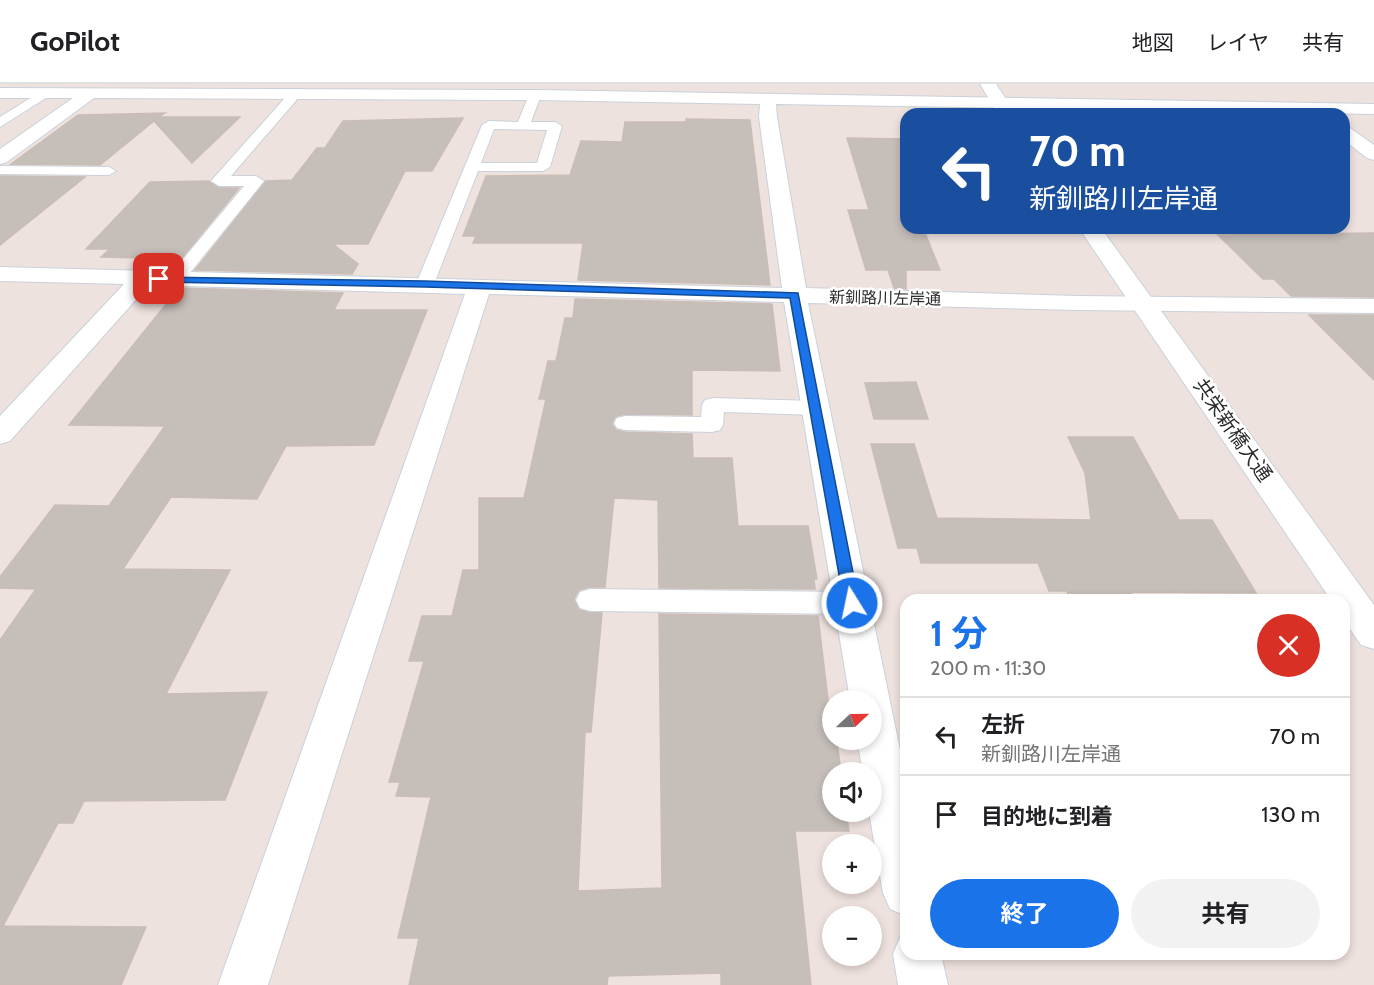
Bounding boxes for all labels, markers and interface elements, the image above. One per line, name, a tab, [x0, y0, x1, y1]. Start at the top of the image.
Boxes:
text: GoPilot	[30, 24, 120, 58]
text: 地図	[1132, 30, 1174, 55]
text: レイヤ	[1207, 30, 1269, 55]
text: 共有	[1302, 30, 1344, 55]
text: 70 m	[1029, 125, 1126, 177]
icon: left	[930, 132, 1008, 210]
text: 新釧路川左岸通	[1029, 182, 1218, 215]
pin	[133, 253, 184, 304]
icon: arrive	[142, 262, 175, 295]
street label: 新釧路川左岸通	[829, 288, 941, 308]
street label: 共栄新橋大通	[1189, 374, 1277, 486]
position arrow	[820, 571, 884, 635]
text: 1 分	[930, 611, 987, 655]
button: close	[1257, 614, 1320, 677]
text: 200 m · 11:30	[930, 656, 1046, 680]
north arrow	[822, 690, 882, 750]
map controls	[822, 690, 882, 966]
text: 左折	[981, 711, 1025, 738]
icon: left	[930, 720, 963, 753]
text: 70 m	[1270, 723, 1320, 750]
text: 新釧路川左岸通	[981, 742, 1121, 766]
button: sound	[822, 762, 882, 822]
icon: arrive	[930, 798, 963, 831]
text: 130 m	[1261, 801, 1320, 828]
text: 目的地に到着	[981, 803, 1113, 830]
button: +	[822, 834, 882, 894]
button: 終了	[930, 879, 1119, 948]
button: 共有	[1131, 879, 1320, 948]
button: −	[822, 906, 882, 966]

